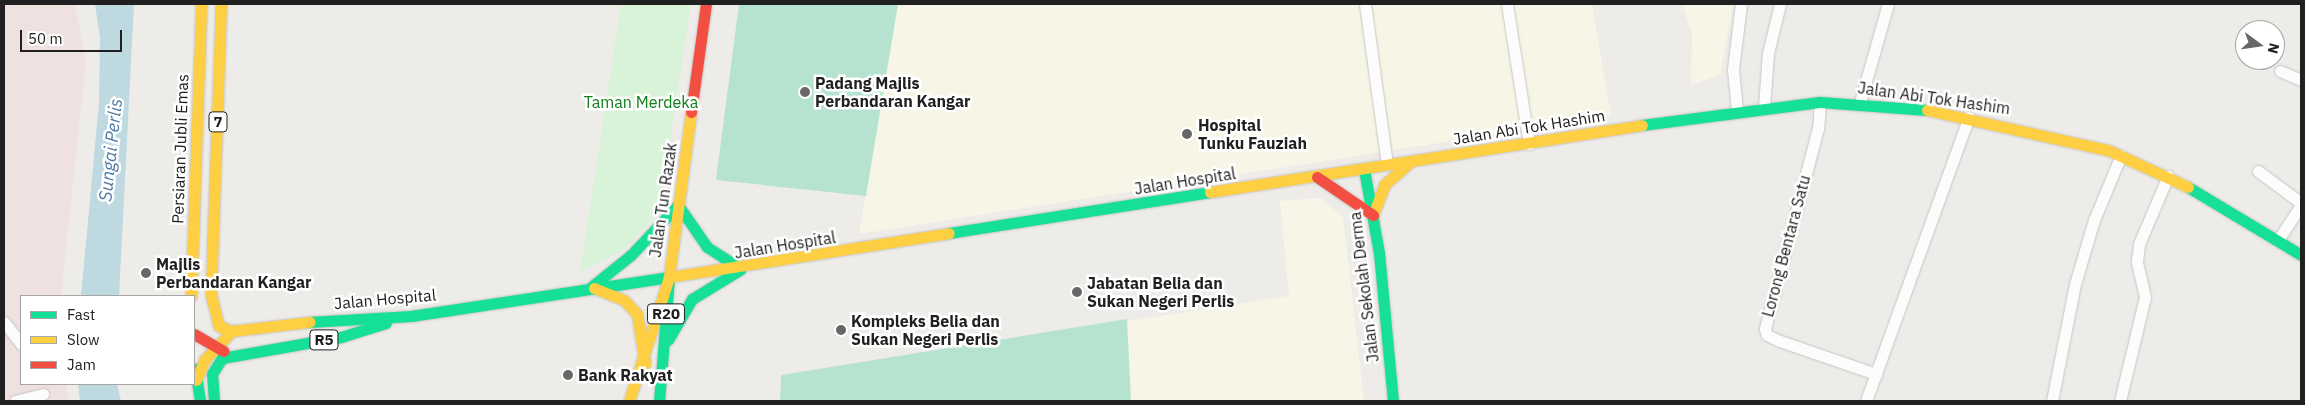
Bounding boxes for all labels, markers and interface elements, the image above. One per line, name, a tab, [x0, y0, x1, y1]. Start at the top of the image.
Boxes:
scale bar	[22, 20, 125, 52]
north arrow	[2235, 20, 2285, 70]
text: 50 m	[28, 29, 63, 48]
text: N	[2264, 41, 2284, 55]
place label: Padang Majlis Perbandaran Kangar	[815, 73, 970, 111]
street label: Persiaran Jubli Emas	[168, 74, 192, 224]
street label: Jalan Abi Tok Hashim	[1857, 78, 2011, 118]
marker: Padang Majlis Perbandaran Kangar	[799, 86, 811, 98]
park label: Taman Merdeka	[584, 92, 698, 112]
water label: Sungai Perlis	[95, 97, 127, 203]
street label: Jalan Abi Tok Hashim	[1452, 105, 1606, 149]
road number: 7	[208, 110, 228, 134]
place label: Hospital Tunku Fauziah	[1198, 115, 1307, 153]
marker: Hospital Tunku Fauziah	[1180, 127, 1194, 141]
street label: Jalan Tun Razak	[645, 141, 681, 259]
street label: Jalan Hospital	[1133, 164, 1237, 198]
street label: Lorong Bentara Satu	[1758, 173, 1814, 319]
street label: Jalan Sekolah Derma	[1345, 211, 1383, 363]
street label: Jalan Hospital	[733, 228, 837, 262]
place label: Majlis Perbandaran Kangar	[156, 254, 311, 292]
marker: Majlis Perbandaran Kangar	[140, 267, 152, 279]
place label: Jabatan Belia dan Sukan Negeri Perlis	[1087, 273, 1234, 311]
street label: Jalan Hospital	[333, 285, 437, 313]
marker: Jabatan Belia dan Sukan Negeri Perlis	[1071, 286, 1083, 298]
legend	[20, 295, 195, 385]
road number: R20	[646, 302, 686, 326]
text: Fast	[67, 305, 95, 324]
place label: Kompleks Belia dan Sukan Negeri Perlis	[851, 311, 1000, 349]
marker: Kompleks Belia dan Sukan Negeri Perlis	[835, 324, 847, 336]
road number: R5	[309, 328, 339, 352]
text: Slow	[67, 330, 100, 349]
text: Jam	[67, 355, 96, 374]
place label: Bank Rakyat	[578, 365, 673, 385]
marker: Bank Rakyat	[562, 369, 574, 381]

